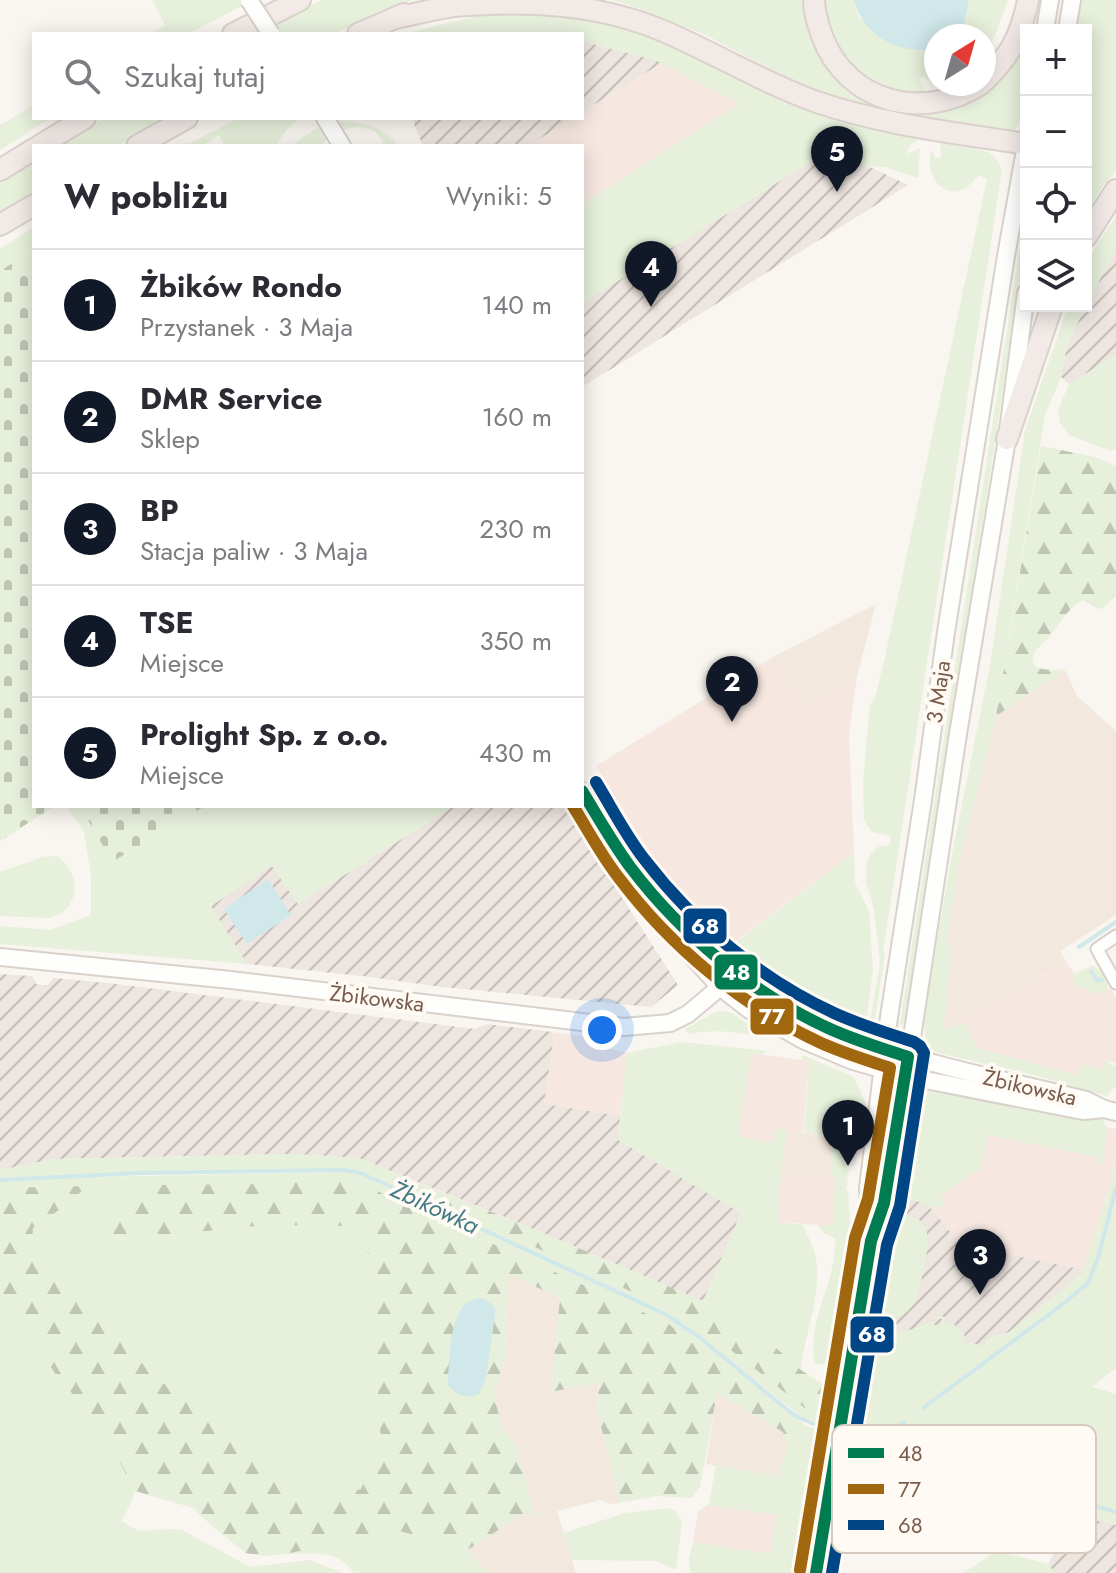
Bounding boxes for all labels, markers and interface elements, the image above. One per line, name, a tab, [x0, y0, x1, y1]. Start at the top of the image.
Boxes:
north arrow	[924, 24, 996, 96]
map controls	[1020, 24, 1092, 312]
button: +	[1020, 24, 1092, 96]
search box	[32, 32, 584, 120]
icon: search	[60, 54, 104, 98]
text: Szukaj tutaj	[124, 55, 266, 98]
button: −	[1020, 96, 1092, 168]
pin: 5	[811, 126, 863, 192]
button: locate	[1020, 168, 1092, 240]
text: W pobliżu	[64, 172, 228, 221]
text: Wyniki: 5	[446, 177, 552, 215]
button: layers	[1020, 240, 1092, 312]
pin: 4	[625, 241, 677, 307]
text: Żbików Rondo	[140, 265, 342, 308]
text: 1	[83, 286, 97, 324]
text: 140 m	[481, 286, 552, 324]
text: Przystanek · 3 Maja	[140, 308, 353, 346]
text: DMR Service	[140, 377, 322, 420]
text: 2	[81, 398, 99, 436]
text: 160 m	[482, 398, 552, 436]
text: Sklep	[140, 420, 200, 458]
text: BP	[140, 489, 179, 532]
text: 3	[82, 510, 98, 548]
text: 230 m	[479, 510, 552, 548]
text: Stacja paliw · 3 Maja	[140, 532, 368, 570]
text: TSE	[140, 601, 194, 644]
text: 4	[81, 622, 99, 660]
text: 350 m	[479, 622, 552, 660]
text: Miejsce	[140, 644, 224, 682]
pin: 2	[706, 656, 758, 722]
street label: 3 Maja	[918, 659, 958, 725]
text: Prolight Sp. z o.o.	[140, 713, 389, 756]
text: 5	[82, 734, 98, 772]
text: 430 m	[479, 734, 552, 772]
text: Miejsce	[140, 756, 224, 794]
line badge: 68	[682, 907, 728, 945]
text: 68	[691, 910, 719, 942]
line badge: 48	[713, 953, 759, 991]
text: 48	[721, 956, 751, 988]
street label: Żbikowska	[328, 976, 426, 1020]
line badge: 77	[749, 997, 795, 1036]
text: 77	[759, 1000, 786, 1032]
your location	[582, 1010, 622, 1050]
street label: Żbikowska	[980, 1061, 1080, 1113]
pin: 1	[822, 1100, 874, 1166]
water label: Żbikówka	[384, 1171, 485, 1243]
pin: 3	[954, 1229, 1006, 1295]
line badge: 68	[849, 1315, 895, 1354]
text: 68	[858, 1318, 886, 1350]
legend	[832, 1425, 1096, 1553]
text: 48	[898, 1437, 923, 1469]
text: 77	[898, 1473, 922, 1505]
text: 68	[898, 1509, 923, 1541]

